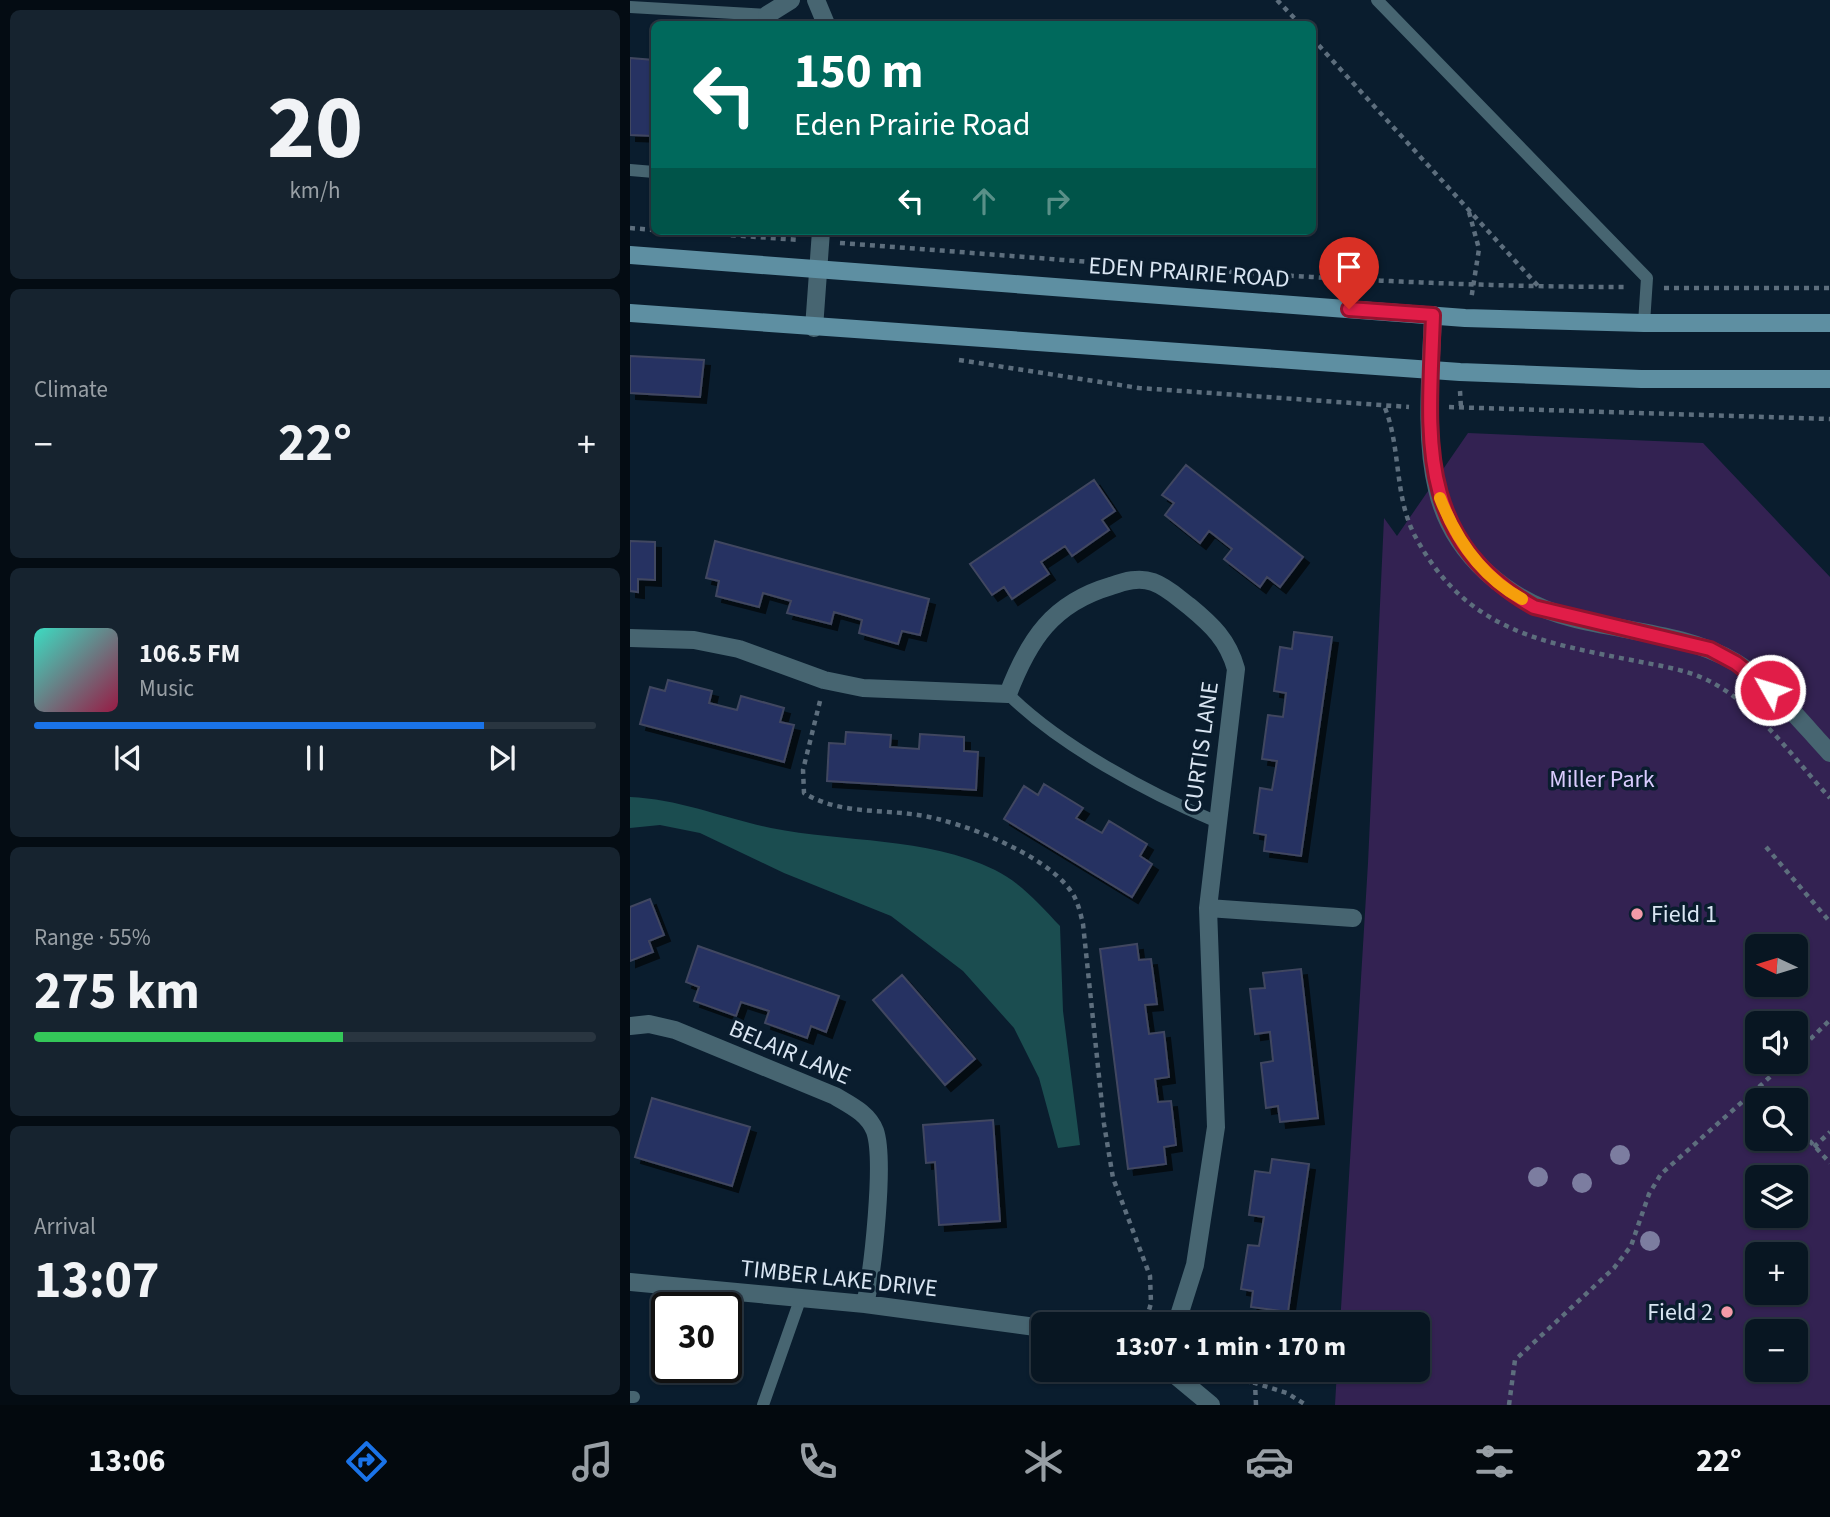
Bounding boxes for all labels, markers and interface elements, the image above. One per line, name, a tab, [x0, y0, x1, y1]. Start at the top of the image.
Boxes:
text: 150 m	[794, 37, 923, 107]
icon: left	[679, 49, 770, 140]
text: 20	[267, 64, 363, 193]
text: Eden Prairie Road	[794, 102, 1030, 148]
text: km/h	[289, 174, 341, 207]
icon: left	[892, 182, 930, 220]
icon: ahead	[965, 182, 1003, 220]
icon: right	[1038, 182, 1076, 220]
pin	[1319, 237, 1379, 309]
street label: EDEN PRAIRIE ROAD	[1087, 248, 1291, 297]
icon: arrive	[1330, 248, 1368, 286]
text: Climate	[34, 373, 108, 406]
text: 22°	[278, 407, 352, 481]
text: −	[34, 418, 53, 472]
text: +	[577, 418, 596, 472]
text: 106.5 FM	[139, 635, 240, 672]
position arrow	[1733, 653, 1807, 727]
text: Music	[139, 672, 194, 705]
street label: CURTIS LANE	[1175, 679, 1228, 815]
icon: previous	[109, 739, 147, 777]
icon: pause	[296, 739, 334, 777]
icon: next	[483, 739, 521, 777]
park label: Miller Park	[1549, 762, 1655, 797]
place label: Field 1	[1651, 897, 1717, 932]
marker: Field 1	[1629, 906, 1645, 922]
text: Range · 55%	[34, 921, 151, 954]
north arrow	[1745, 934, 1808, 998]
map controls	[1745, 934, 1808, 1382]
text: 275 km	[34, 955, 200, 1029]
street label: BELAIR LANE	[723, 1011, 856, 1094]
button: sound	[1745, 1011, 1808, 1074]
button: search	[1745, 1088, 1808, 1151]
button: layers	[1745, 1165, 1808, 1228]
text: Arrival	[34, 1210, 96, 1243]
button: +	[1745, 1242, 1808, 1305]
text: 13:07	[34, 1244, 159, 1318]
street label: TIMBER LAKE DRIVE	[739, 1251, 939, 1306]
speed limit sign: 30	[651, 1292, 742, 1383]
place label: Field 2	[1647, 1295, 1713, 1330]
marker: Field 2	[1719, 1304, 1735, 1320]
button: −	[1745, 1319, 1808, 1382]
text: 13:07 · 1 min · 170 m	[1115, 1328, 1346, 1365]
icon: directions	[342, 1437, 391, 1486]
icon: music	[568, 1437, 617, 1486]
icon: phone	[793, 1437, 842, 1486]
icon: climate	[1019, 1437, 1068, 1486]
icon: car	[1245, 1437, 1294, 1486]
icon: filters	[1470, 1437, 1519, 1486]
text: 13:06	[88, 1438, 166, 1484]
text: 22°	[1696, 1438, 1742, 1484]

